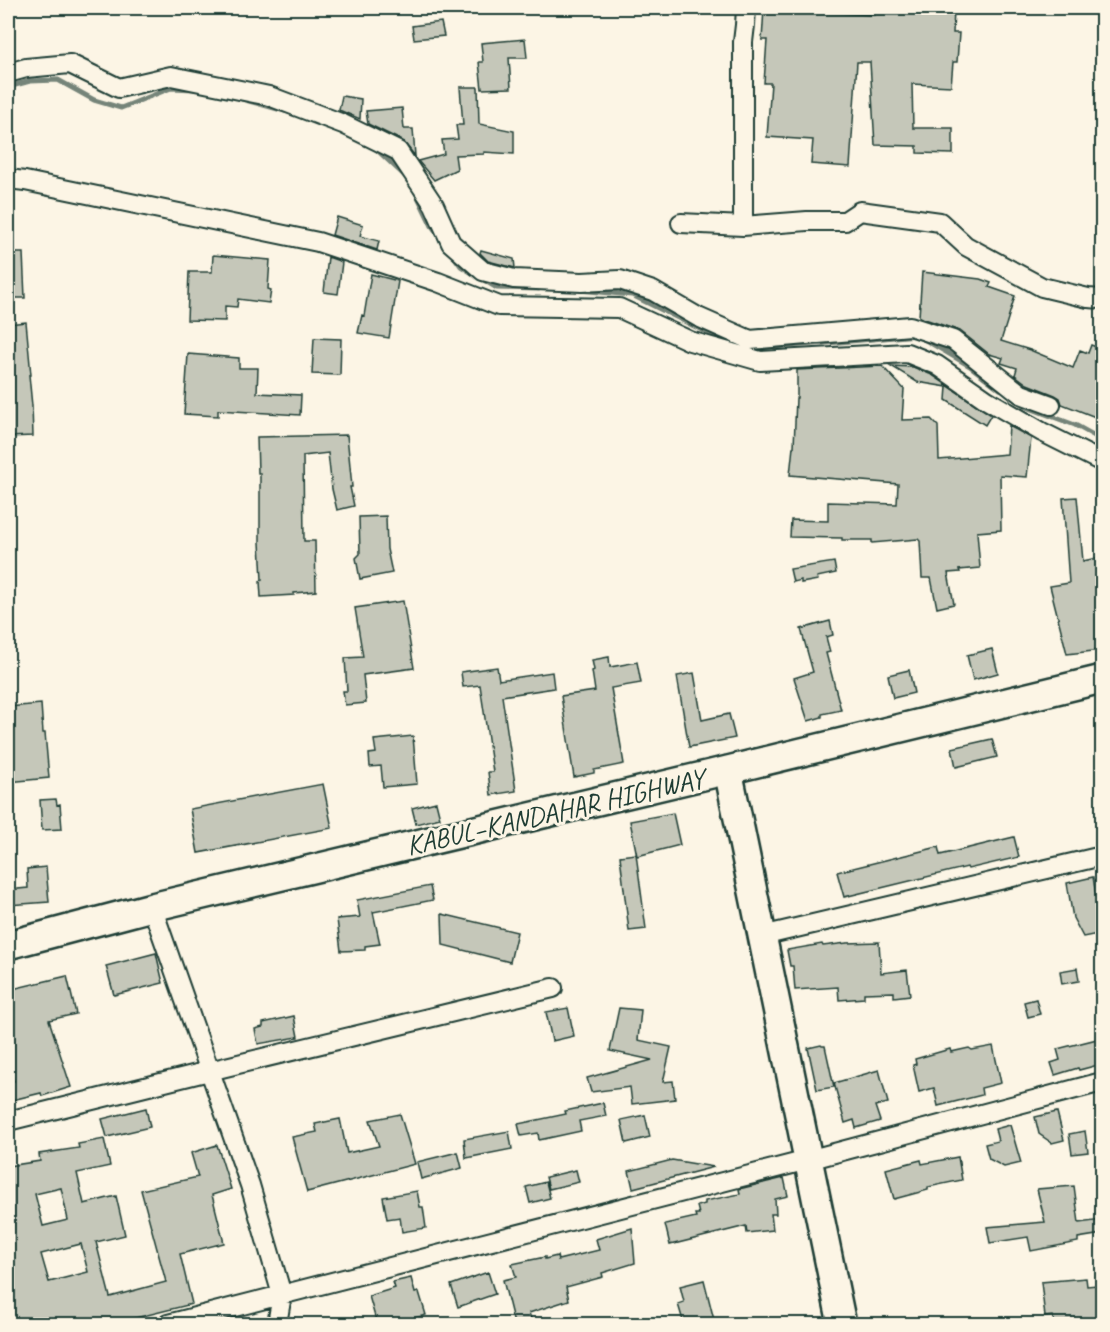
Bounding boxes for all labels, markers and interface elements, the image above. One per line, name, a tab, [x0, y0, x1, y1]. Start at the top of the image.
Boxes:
street label: KABUL–KANDAHAR HIGHWAY	[403, 759, 713, 863]

